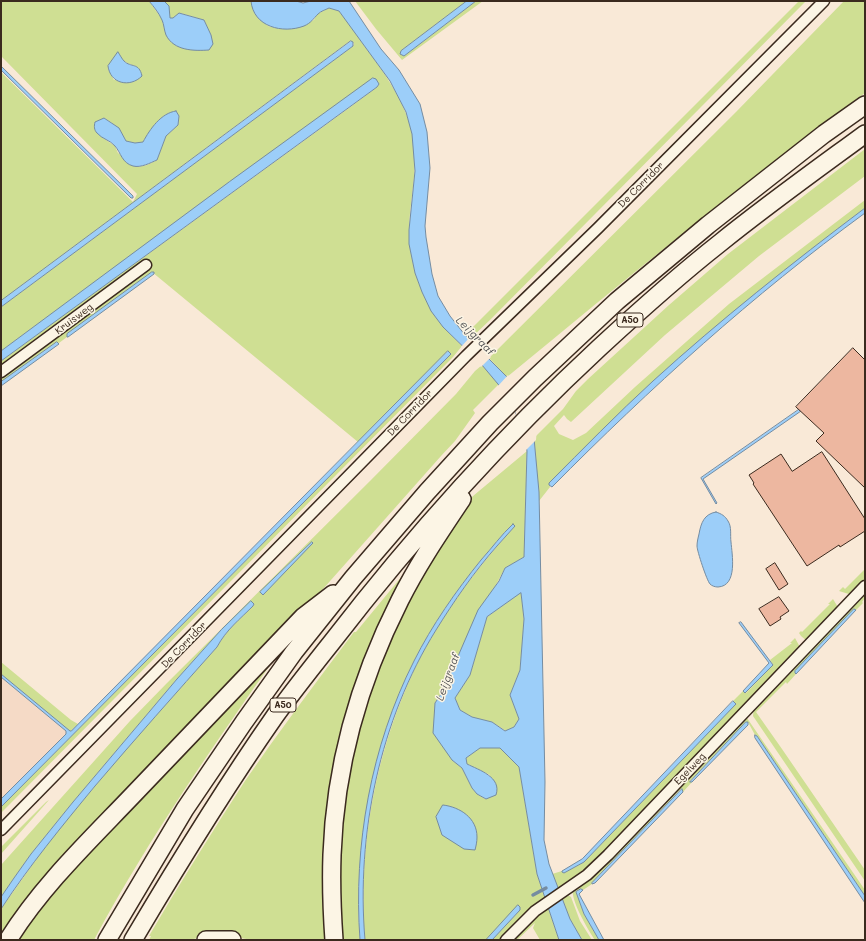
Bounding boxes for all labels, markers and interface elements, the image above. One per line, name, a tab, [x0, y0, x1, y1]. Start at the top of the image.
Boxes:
street label: De Corridor	[616, 160, 666, 210]
street label: Kruisweg	[53, 301, 95, 337]
road number: A50	[617, 313, 643, 327]
water label: Leijgraaf	[453, 314, 497, 358]
street label: De Corridor	[385, 387, 435, 439]
street label: De Corridor	[159, 619, 209, 671]
water label: Leijgraaf	[433, 651, 463, 703]
road number: A50	[270, 698, 296, 712]
street label: Egelweg	[672, 750, 708, 788]

